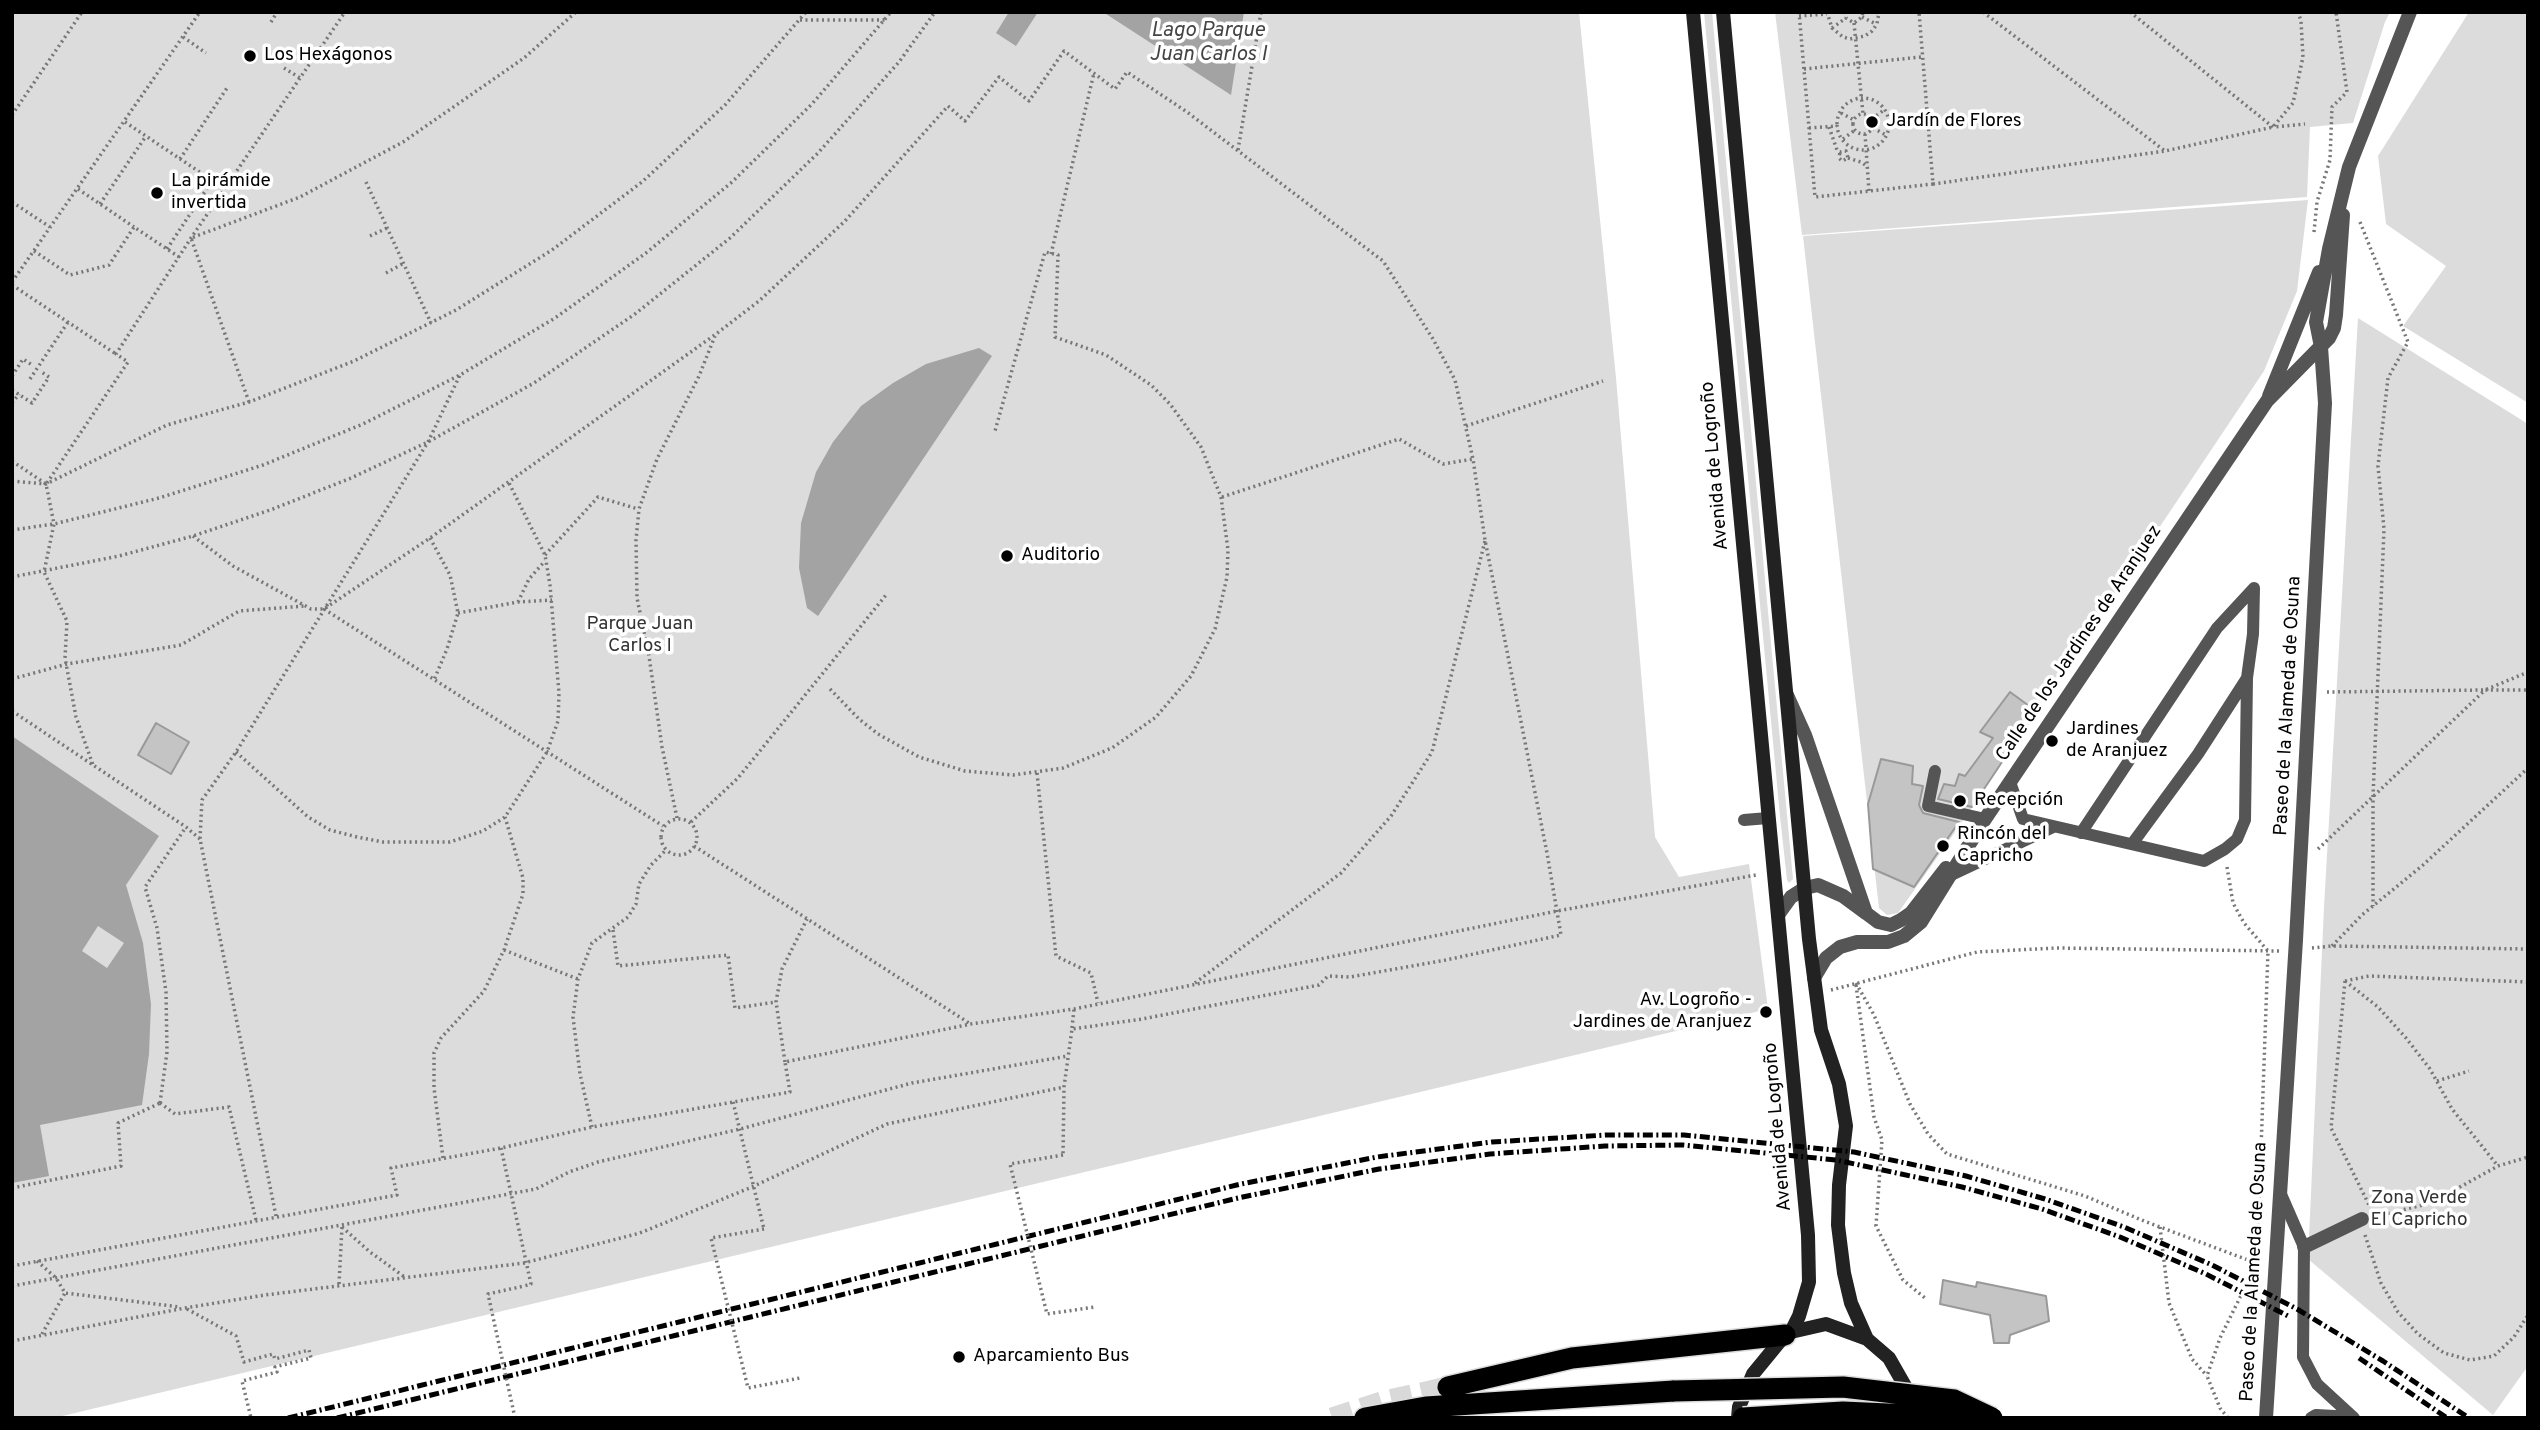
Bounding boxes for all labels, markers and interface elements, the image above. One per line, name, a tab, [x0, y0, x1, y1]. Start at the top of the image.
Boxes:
water label: Lago Parque Juan Carlos I	[1149, 19, 1267, 69]
place label: Los Hexágonos	[264, 45, 393, 67]
marker: Los Hexágonos	[242, 48, 258, 64]
place label: Jardín de Flores	[1886, 111, 2022, 133]
marker: Jardín de Flores	[1864, 114, 1880, 130]
place label: La pirámide invertida	[171, 171, 271, 215]
marker: La pirámide invertida	[149, 185, 165, 201]
street label: Avenida de Logroño	[1697, 381, 1735, 551]
street label: Calle de los Jardines de Aranjuez	[1992, 521, 2168, 767]
place label: Auditorio	[1021, 545, 1100, 567]
marker: Auditorio	[999, 548, 1015, 564]
street label: Paseo de la Alameda de Osuna	[2271, 576, 2307, 836]
park label: Parque Juan Carlos I	[587, 614, 693, 658]
place label: Jardines de Aranjuez	[2066, 719, 2168, 763]
marker: Jardines de Aranjuez	[2044, 733, 2060, 749]
place label: Recepción	[1974, 790, 2063, 812]
marker: Recepción	[1952, 793, 1968, 809]
place label: Rincón del Capricho	[1957, 824, 2047, 868]
marker: Rincón del Capricho	[1935, 838, 1951, 854]
place label: Av. Logroño - Jardines de Aranjuez	[1573, 990, 1752, 1034]
marker: Av. Logroño - Jardines de Aranjuez	[1758, 1004, 1774, 1020]
street label: Avenida de Logroño	[1760, 1042, 1798, 1212]
street label: Paseo de la Alameda de Osuna	[2237, 1142, 2273, 1402]
park label: Zona Verde El Capricho	[2370, 1188, 2468, 1232]
place label: Aparcamiento Bus	[973, 1346, 1129, 1368]
marker: Aparcamiento Bus	[951, 1349, 967, 1365]

